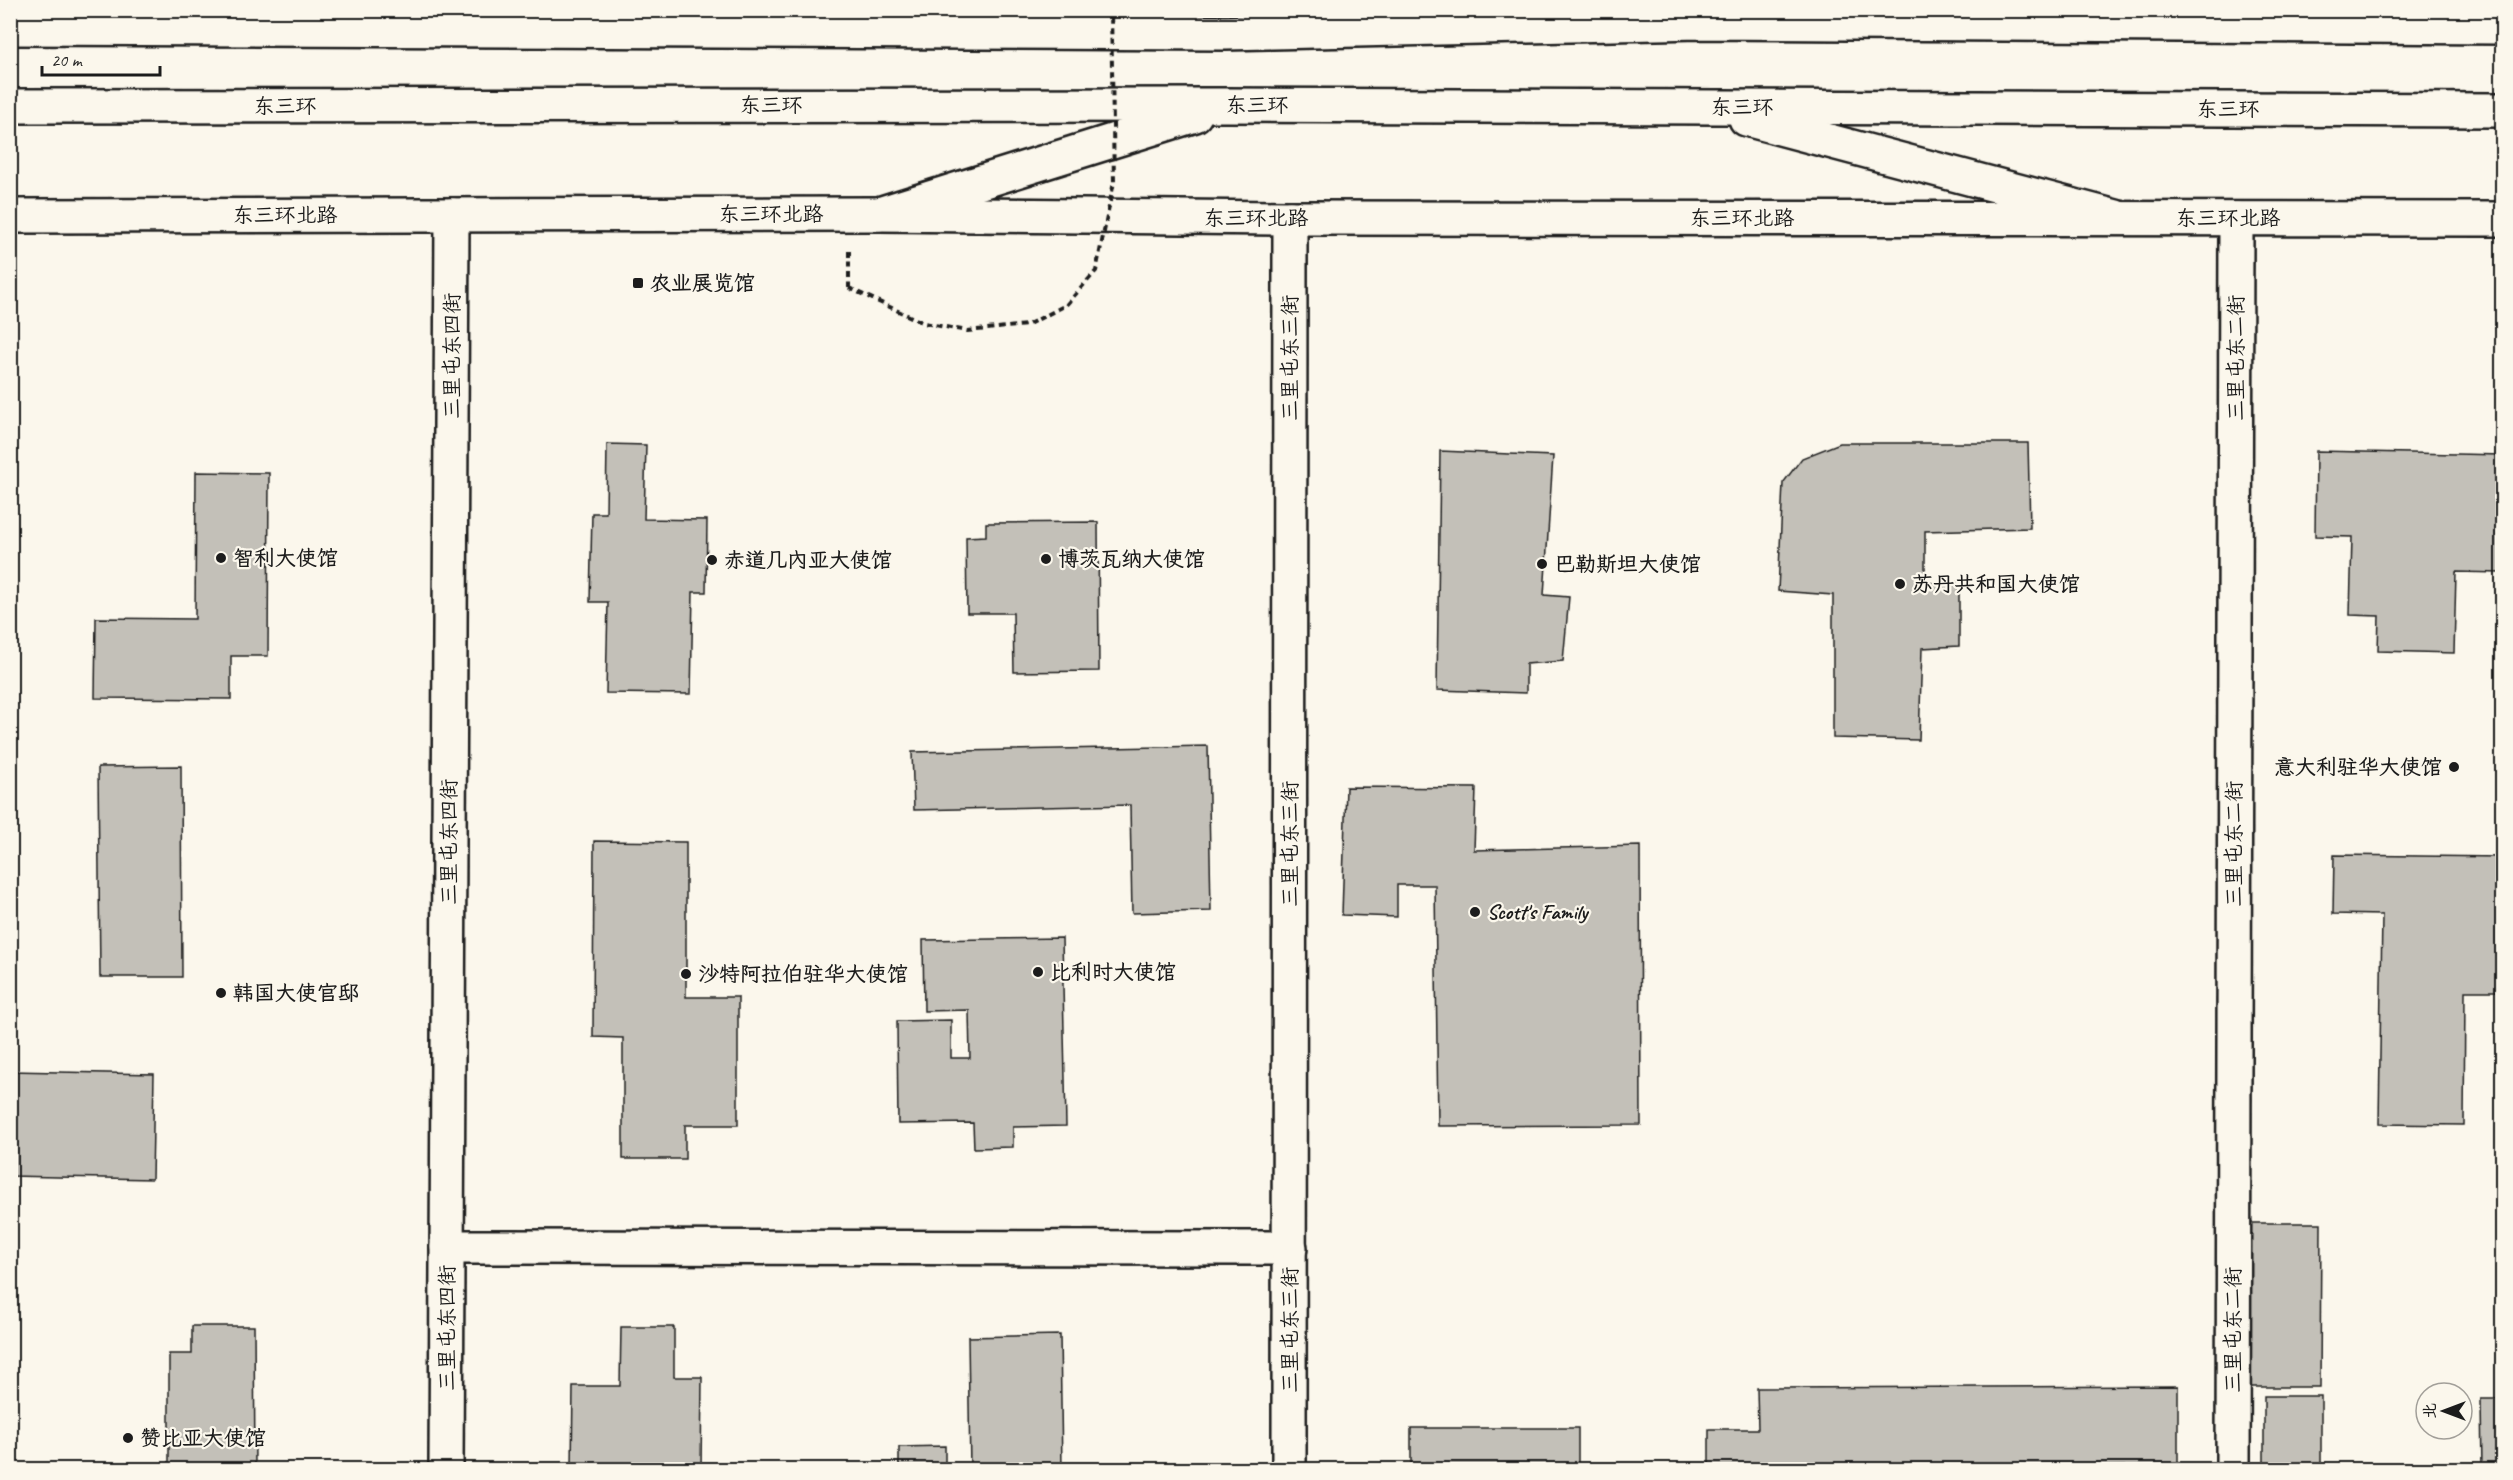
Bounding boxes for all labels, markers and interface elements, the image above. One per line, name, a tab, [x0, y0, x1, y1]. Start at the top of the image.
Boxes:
scale bar	[42, 39, 160, 77]
text: 20 m	[51, 49, 84, 71]
street label: 东三环	[740, 92, 803, 118]
street label: 东三环	[1226, 92, 1289, 118]
street label: 东三环	[254, 93, 317, 119]
street label: 东三环	[1711, 94, 1774, 120]
street label: 东三环	[2197, 96, 2260, 122]
street label: 东三环北路	[719, 201, 824, 227]
street label: 东三环北路	[233, 202, 338, 228]
street label: 东三环北路	[1204, 205, 1309, 231]
street label: 东三环北路	[1690, 205, 1795, 231]
street label: 东三环北路	[2176, 205, 2281, 231]
place label: 农业展览馆	[650, 270, 755, 296]
marker: 农业展览馆	[631, 276, 645, 290]
street label: 三里屯东四街	[439, 293, 465, 419]
street label: 三里屯东三街	[1277, 295, 1303, 421]
street label: 三里屯东二街	[2223, 295, 2249, 421]
place label: 智利大使馆	[233, 545, 338, 571]
place label: 博茨瓦纳大使馆	[1058, 546, 1205, 572]
place label: 赤道几内亚大使馆	[724, 547, 892, 573]
marker: 智利大使馆	[214, 551, 228, 565]
place label: 巴勒斯坦大使馆	[1554, 551, 1701, 577]
marker: 博茨瓦纳大使馆	[1039, 552, 1053, 566]
marker: 赤道几内亚大使馆	[705, 553, 719, 567]
marker: 巴勒斯坦大使馆	[1535, 557, 1549, 571]
place label: 苏丹共和国大使馆	[1912, 571, 2080, 597]
marker: 苏丹共和国大使馆	[1893, 577, 1907, 591]
place label: 意大利驻华大使馆	[2274, 754, 2442, 780]
marker: 意大利驻华大使馆	[2447, 760, 2461, 774]
street label: 三里屯东四街	[436, 779, 462, 905]
street label: 三里屯东三街	[1277, 781, 1303, 907]
street label: 三里屯东二街	[2221, 781, 2247, 907]
place label: Scott's Family	[1487, 899, 1589, 925]
marker: Scott's Family	[1468, 905, 1482, 919]
place label: 比利时大使馆	[1050, 959, 1176, 985]
place label: 沙特阿拉伯驻华大使馆	[698, 961, 908, 987]
marker: 比利时大使馆	[1031, 965, 1045, 979]
marker: 沙特阿拉伯驻华大使馆	[679, 967, 693, 981]
place label: 韩国大使官邸	[233, 980, 359, 1006]
marker: 韩国大使官邸	[214, 986, 228, 1000]
street label: 三里屯东四街	[434, 1265, 460, 1391]
street label: 三里屯东三街	[1277, 1267, 1303, 1393]
street label: 三里屯东二街	[2220, 1267, 2246, 1393]
north arrow	[2414, 1381, 2474, 1441]
text: 北	[2420, 1403, 2440, 1419]
place label: 赞比亚大使馆	[140, 1425, 266, 1451]
marker: 赞比亚大使馆	[121, 1431, 135, 1445]

